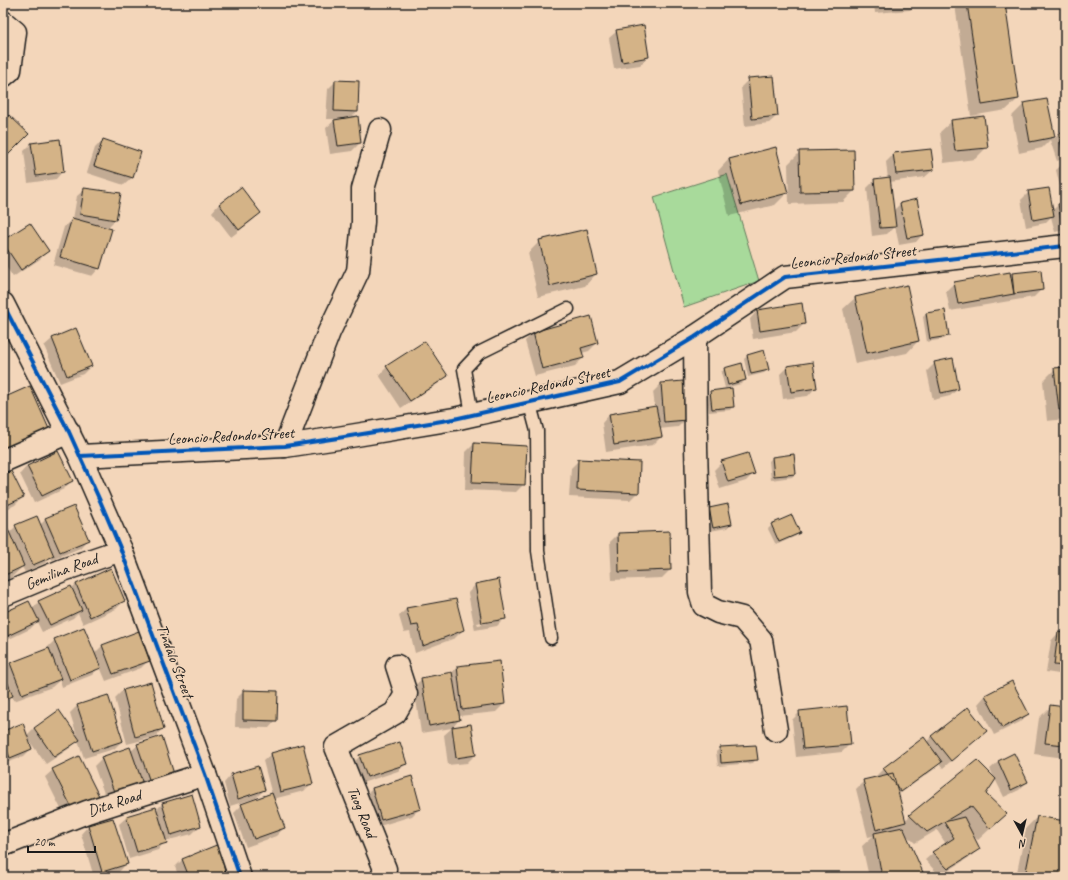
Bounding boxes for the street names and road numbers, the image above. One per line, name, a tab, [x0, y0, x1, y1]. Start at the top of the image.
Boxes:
street label: Leoncio Redondo Street	[789, 240, 918, 274]
street label: Leoncio Redondo Street	[484, 362, 613, 408]
street label: Leoncio Redondo Street	[168, 423, 296, 449]
street label: Gemilina Road	[22, 548, 103, 595]
street label: Tindalo Street	[152, 621, 199, 703]
street label: Tuog Road	[343, 783, 382, 843]
street label: Dita Road	[85, 784, 146, 821]

